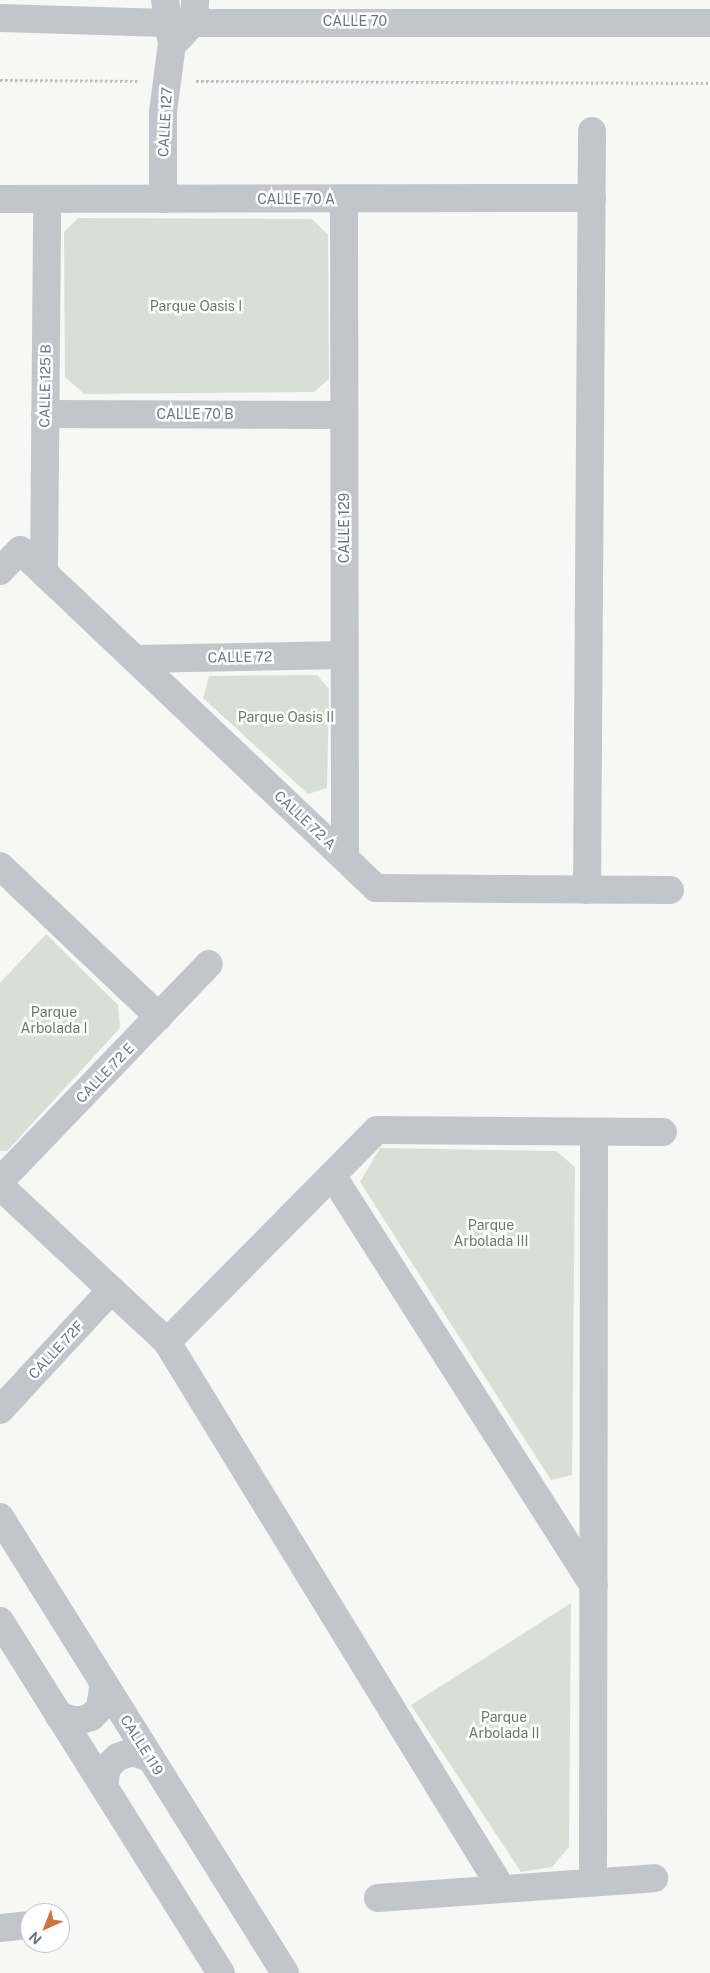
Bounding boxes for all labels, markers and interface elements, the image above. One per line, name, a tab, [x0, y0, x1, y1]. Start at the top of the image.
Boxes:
street label: CALLE 70	[323, 13, 387, 29]
street label: CALLE 127	[155, 87, 175, 157]
street label: CALLE 70 A	[257, 191, 335, 207]
park label: Parque Oasis I	[150, 298, 242, 314]
street label: CALLE 125 B	[36, 344, 54, 428]
street label: CALLE 70 B	[156, 406, 234, 422]
street label: CALLE 129	[336, 493, 352, 563]
street label: CALLE 72	[208, 648, 272, 666]
park label: Parque Oasis II	[238, 709, 334, 725]
street label: CALLE 72 A	[271, 787, 339, 853]
park label: Parque Arbolada I	[20, 1004, 88, 1036]
street label: CALLE 72 E	[72, 1040, 138, 1106]
park label: Parque Arbolada III	[454, 1217, 528, 1250]
street label: CALLE 72F	[25, 1318, 87, 1382]
park label: Parque Arbolada II	[468, 1709, 540, 1741]
street label: CALLE 119	[117, 1712, 167, 1778]
north arrow	[20, 1903, 70, 1953]
text: N	[26, 1929, 45, 1948]

